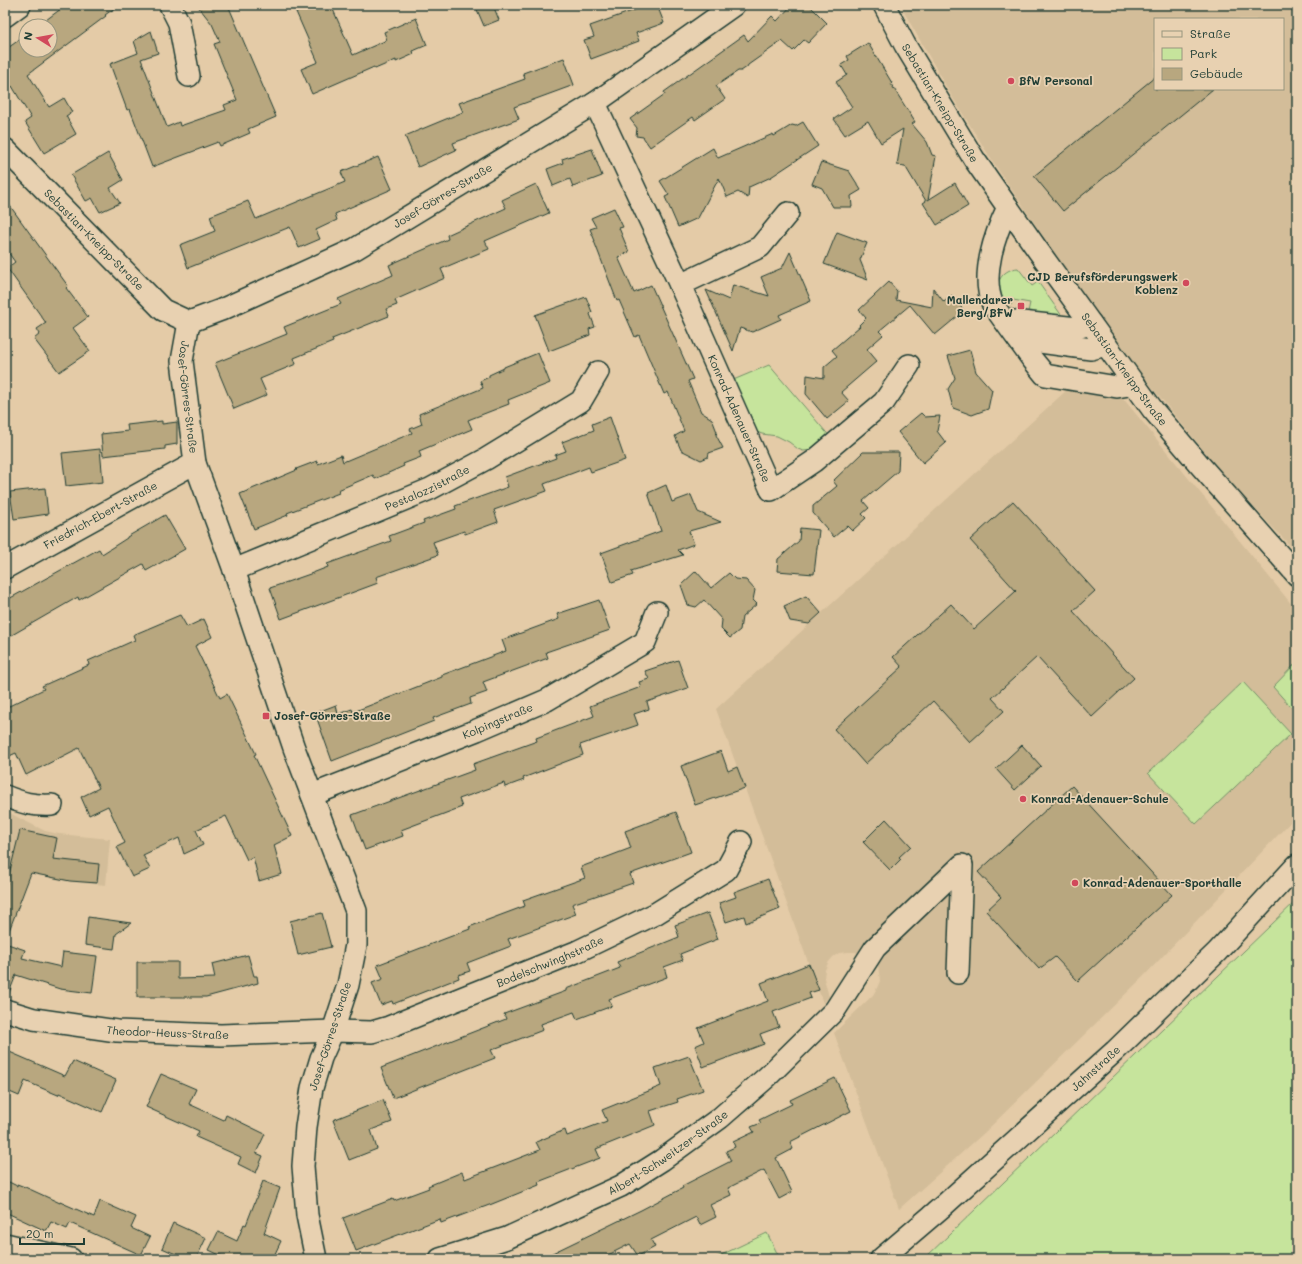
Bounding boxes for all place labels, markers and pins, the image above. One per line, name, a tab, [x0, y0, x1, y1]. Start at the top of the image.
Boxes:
place label: BfW Personal	[1019, 73, 1093, 88]
marker: BfW Personal	[1006, 76, 1016, 86]
place label: CJD Berufsförderungswerk Koblenz	[1027, 269, 1178, 297]
marker: CJD Berufsförderungswerk Koblenz	[1181, 278, 1191, 288]
place label: Mallendarer Berg/BFW	[947, 292, 1013, 320]
marker: Mallendarer Berg/BFW	[1016, 301, 1026, 311]
place label: Josef-Görres-Straße	[274, 708, 391, 723]
marker: Josef-Görres-Straße	[261, 711, 271, 721]
place label: Konrad-Adenauer-Schule	[1031, 791, 1169, 806]
marker: Konrad-Adenauer-Schule	[1018, 794, 1028, 804]
place label: Konrad-Adenauer-Sporthalle	[1083, 875, 1242, 890]
marker: Konrad-Adenauer-Sporthalle	[1070, 878, 1080, 888]

